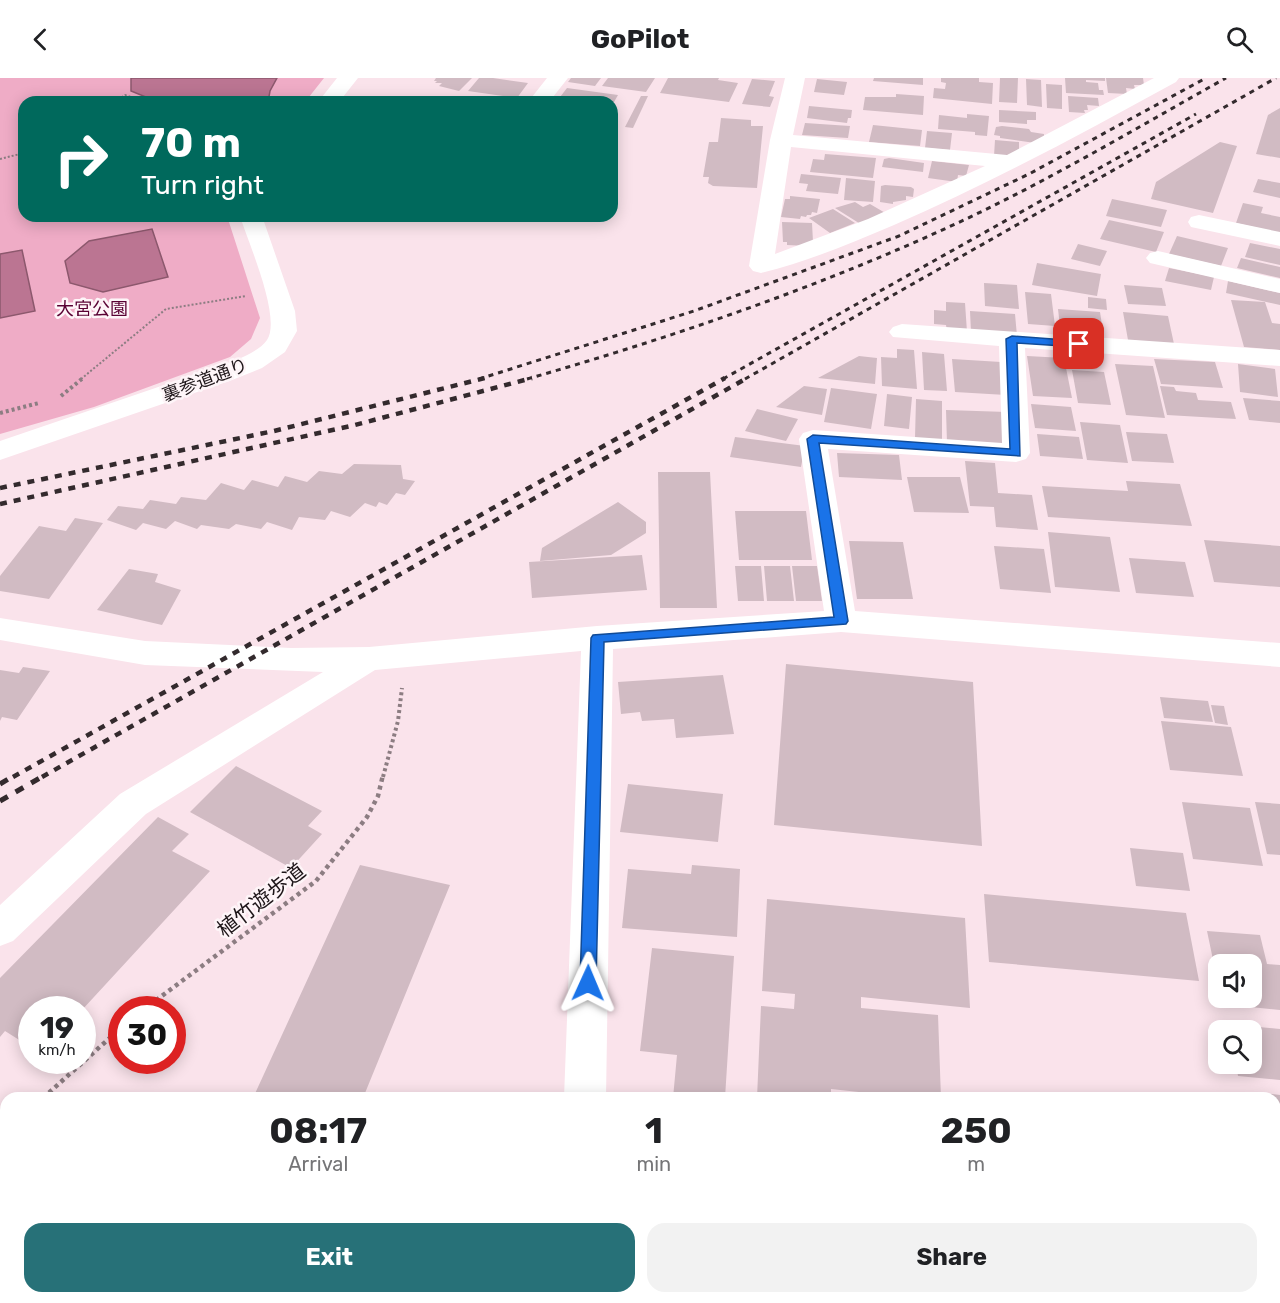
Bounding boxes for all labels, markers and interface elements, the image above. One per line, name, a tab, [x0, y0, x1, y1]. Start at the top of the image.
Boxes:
icon: back	[24, 23, 57, 56]
text: GoPilot	[591, 23, 689, 55]
icon: search	[1223, 23, 1256, 56]
text: 70 m	[141, 118, 241, 168]
icon: right	[42, 120, 120, 198]
text: Turn right	[141, 169, 264, 201]
park label: 大宮公園	[56, 298, 128, 320]
pin	[1053, 318, 1104, 369]
icon: arrive	[1062, 327, 1095, 360]
street label: 裏参道通り	[159, 354, 251, 406]
street label: 植竹遊歩道	[212, 858, 310, 942]
position arrow	[556, 951, 620, 1015]
map controls	[1208, 954, 1262, 1074]
button: sound	[1208, 954, 1262, 1008]
speed limit sign: 30	[108, 996, 186, 1074]
text: 19	[40, 1010, 74, 1046]
button: search	[1208, 1020, 1262, 1074]
text: km/h	[38, 1041, 76, 1059]
text: 08:17	[269, 1109, 367, 1152]
text: 1	[645, 1109, 663, 1152]
text: 250	[941, 1109, 1012, 1152]
text: Arrival	[288, 1152, 348, 1176]
text: min	[636, 1152, 671, 1176]
text: m	[967, 1152, 985, 1176]
button: Exit	[24, 1223, 635, 1292]
button: Share	[647, 1223, 1257, 1292]

